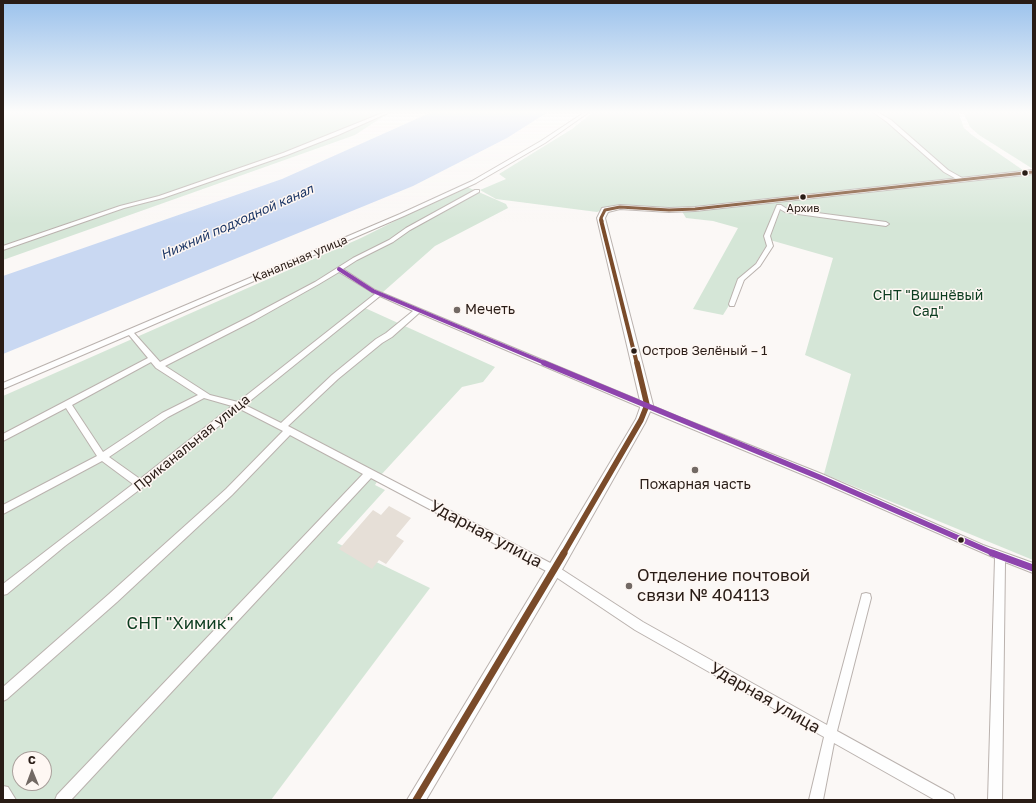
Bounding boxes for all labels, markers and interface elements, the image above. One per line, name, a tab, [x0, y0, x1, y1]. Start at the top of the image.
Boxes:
unlabelled marker	[1020, 168, 1030, 178]
water label: Нижний подходной канал	[158, 181, 316, 263]
marker: Архив	[798, 192, 808, 202]
place label: Архив	[787, 202, 819, 216]
street label: Канальная улица	[250, 233, 350, 285]
park label: СНТ "Вишнёвый Сад"	[873, 288, 983, 320]
place label: Мечеть	[465, 302, 515, 318]
marker: Мечеть	[452, 305, 462, 315]
place label: Остров Зелёный – 1	[642, 343, 767, 359]
marker: Остров Зелёный – 1	[629, 346, 639, 356]
street label: Приканальная улица	[131, 391, 253, 495]
marker: Пожарная часть	[690, 465, 700, 475]
place label: Пожарная часть	[639, 477, 751, 493]
street label: Ударная улица	[426, 496, 546, 572]
unlabelled marker	[956, 535, 966, 545]
place label: Отделение почтовой связи № 404113	[637, 566, 810, 606]
marker: Отделение почтовой связи № 404113	[624, 581, 634, 591]
park label: СНТ "Химик"	[127, 614, 233, 634]
street label: Ударная улица	[706, 658, 824, 738]
north arrow	[12, 751, 52, 791]
text: С	[28, 753, 36, 766]

